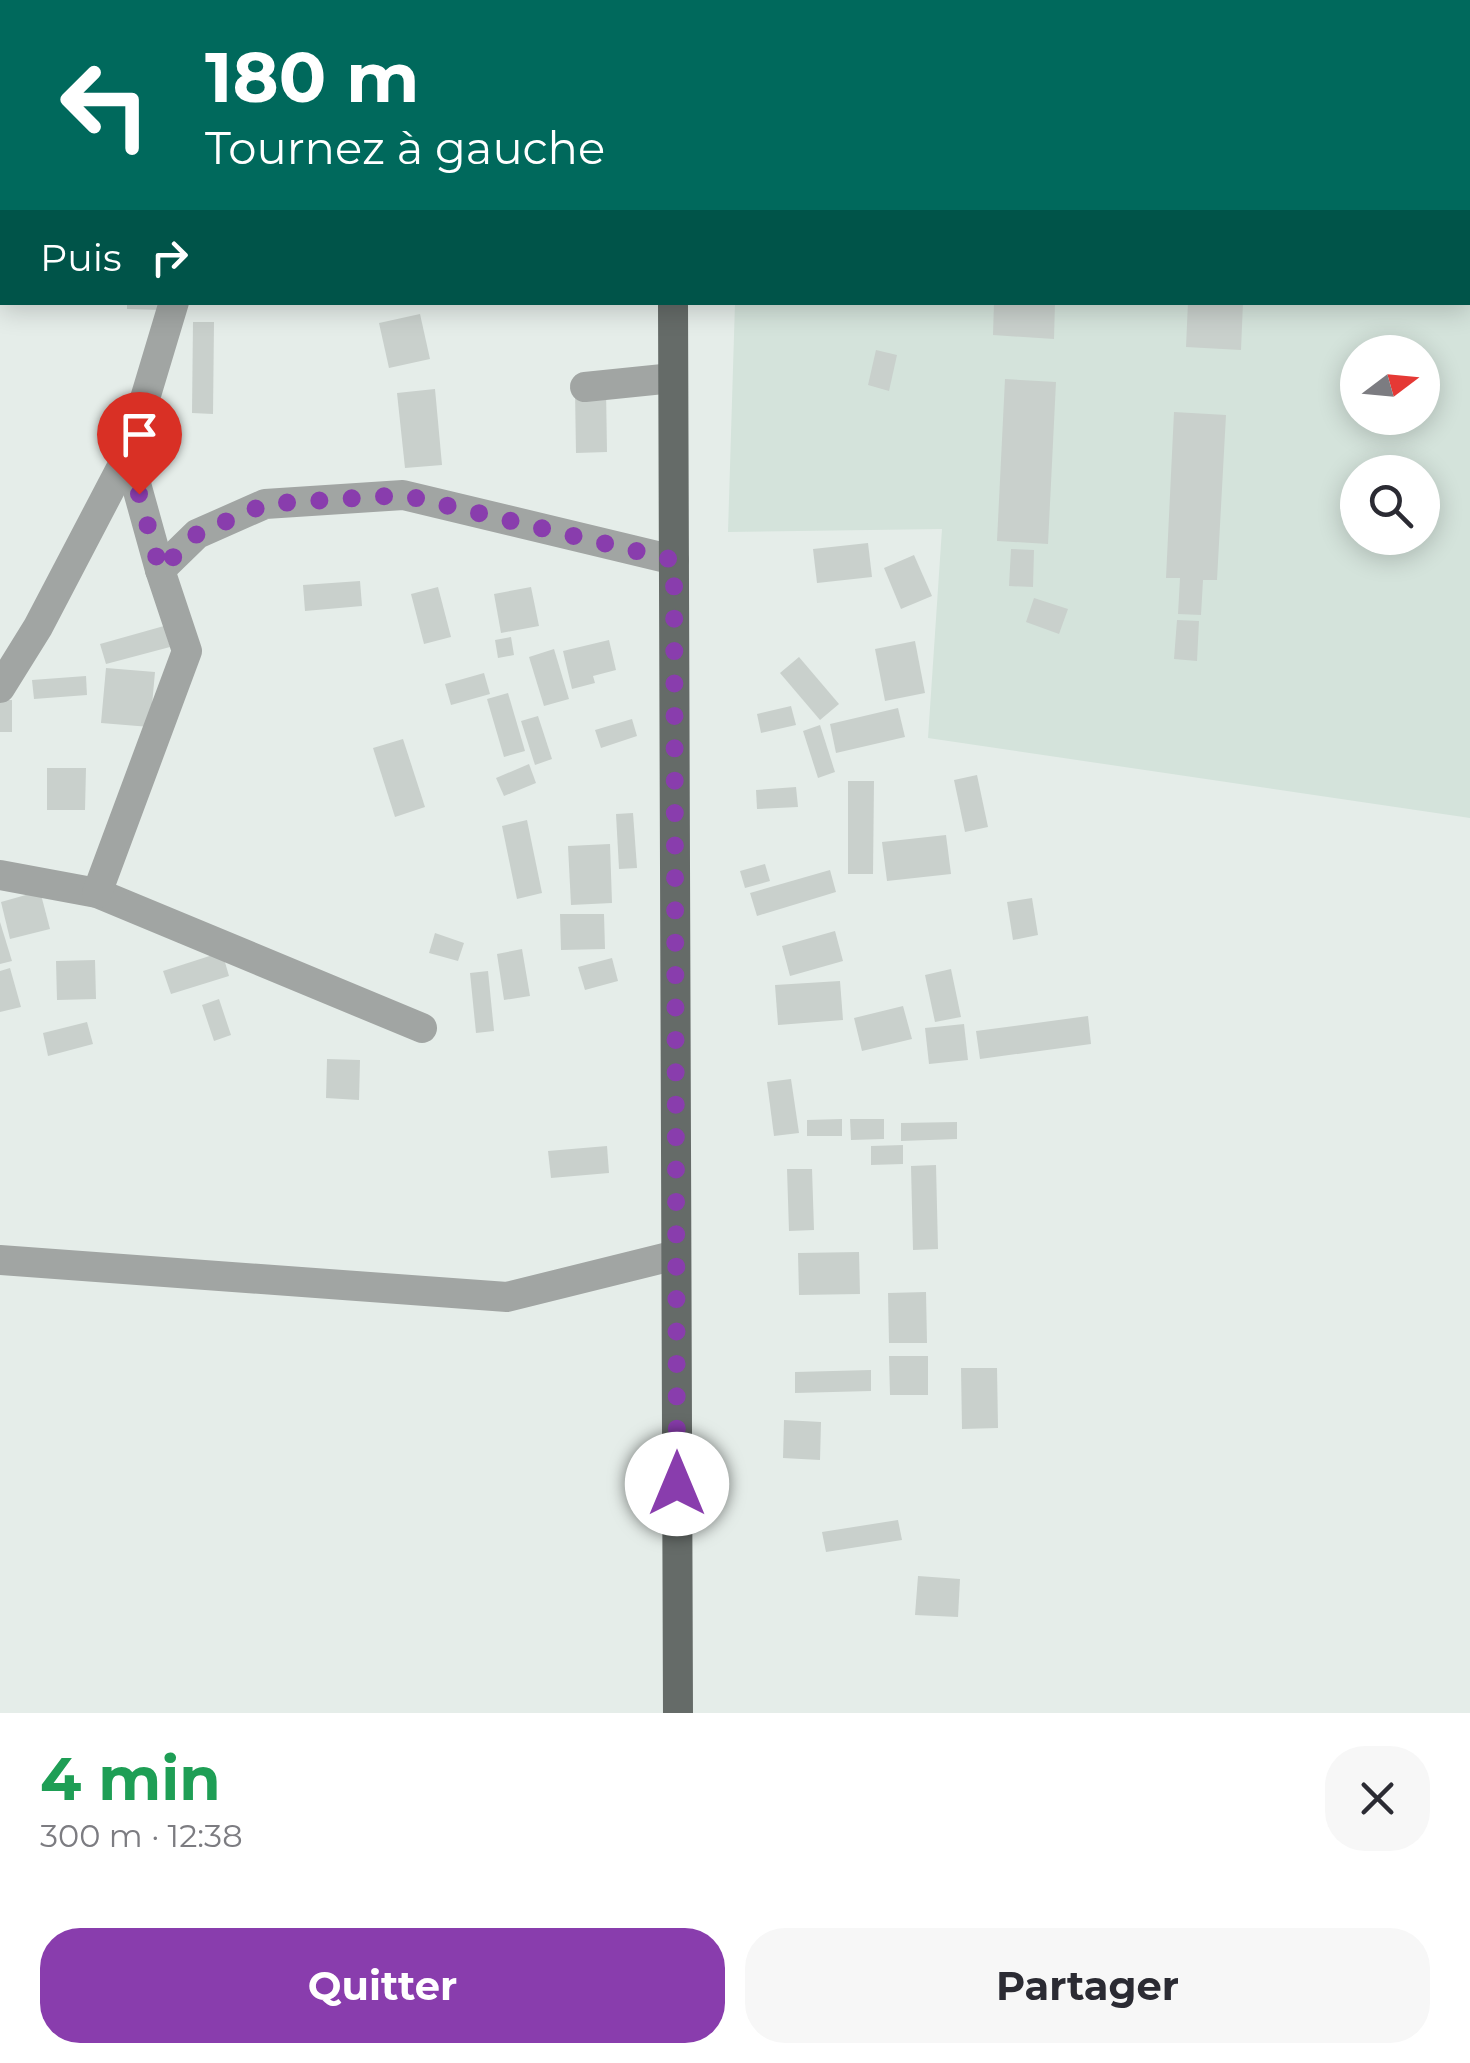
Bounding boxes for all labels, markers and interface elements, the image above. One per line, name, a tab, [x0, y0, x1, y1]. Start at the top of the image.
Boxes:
text: 180 m	[205, 34, 419, 120]
icon: left	[40, 40, 170, 170]
text: Tournez à gauche	[205, 120, 605, 175]
icon: right	[142, 230, 197, 285]
text: Puis	[40, 234, 122, 281]
north arrow	[1340, 335, 1440, 435]
map controls	[1340, 335, 1440, 555]
pin	[97, 392, 182, 495]
icon: arrive	[112, 407, 167, 462]
button: search	[1340, 455, 1440, 555]
position arrow	[625, 1432, 729, 1536]
text: 4 min	[40, 1742, 221, 1815]
button: close	[1325, 1746, 1430, 1851]
text: 300 m · 12:38	[40, 1816, 243, 1855]
button: Quitter	[40, 1928, 725, 2043]
button: Partager	[745, 1928, 1430, 2043]

